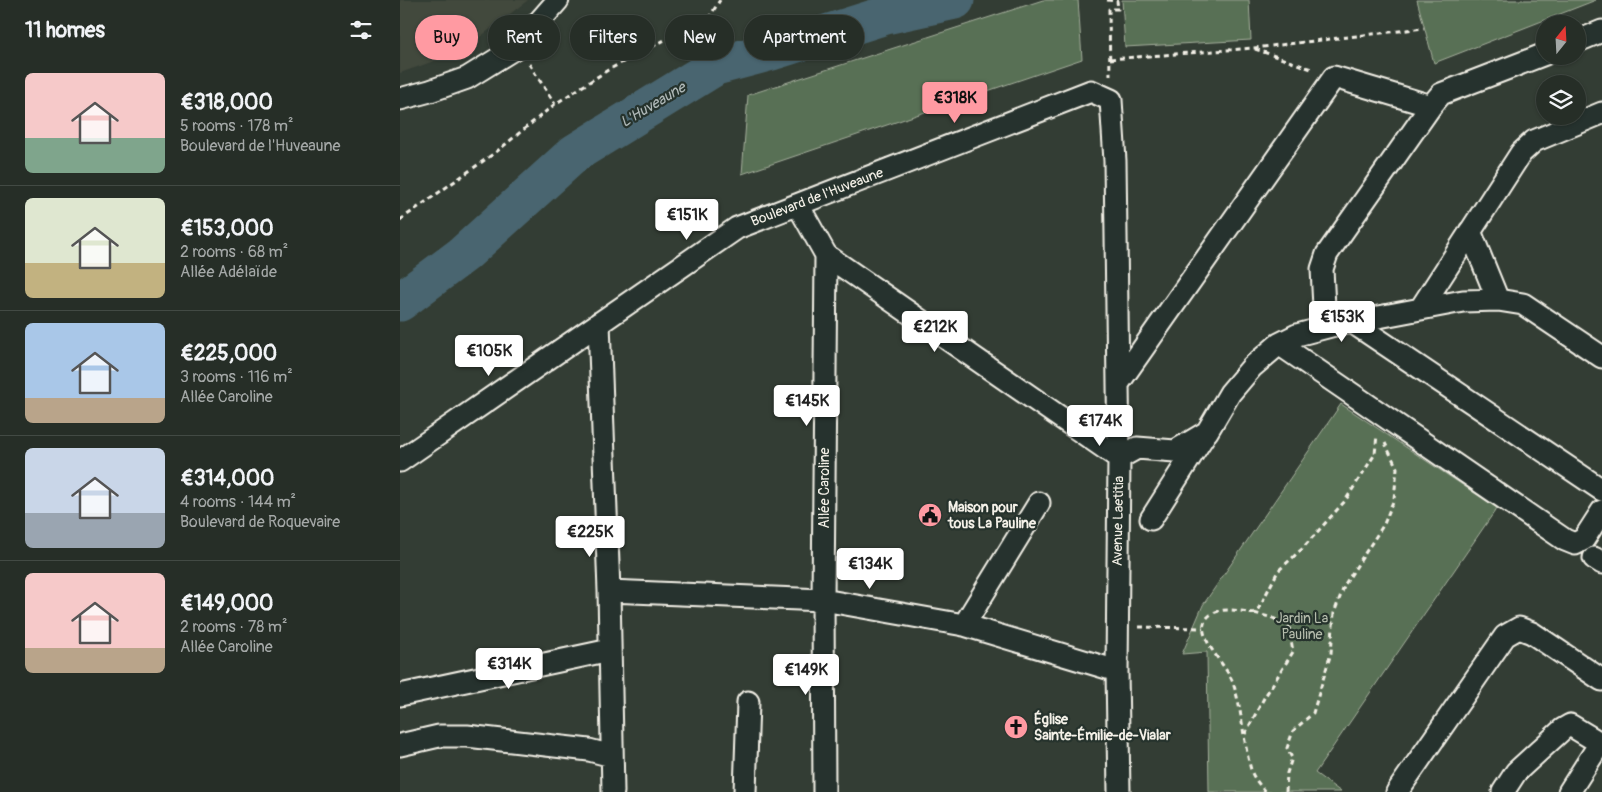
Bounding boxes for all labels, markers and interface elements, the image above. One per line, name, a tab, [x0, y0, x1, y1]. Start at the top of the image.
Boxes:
chip: Buy	[415, 15, 478, 60]
chip: Rent	[488, 15, 560, 60]
chip: Filters	[570, 15, 655, 60]
chip: New	[665, 15, 734, 60]
chip: Apartment	[744, 15, 864, 60]
north arrow	[1536, 15, 1586, 65]
map controls	[1536, 15, 1586, 125]
icon: filters	[347, 16, 375, 44]
text: 11 homes	[25, 17, 105, 44]
button: layers	[1536, 75, 1586, 125]
water label: L'Huveaune	[617, 77, 690, 132]
pin: €318K	[920, 82, 990, 124]
text: €318K	[933, 88, 977, 108]
text: €318,000	[180, 89, 273, 116]
icon: home	[65, 93, 125, 153]
text: 5 rooms · 178 m²	[180, 116, 293, 136]
text: Boulevard de l'Huveaune	[180, 136, 340, 156]
street label: Boulevard de l'Huveaune	[748, 164, 886, 230]
pin: €151K	[652, 198, 722, 241]
text: €151K	[666, 205, 708, 225]
text: €153,000	[180, 215, 274, 242]
icon: home	[65, 218, 125, 278]
text: 2 rooms · 68 m²	[180, 242, 288, 262]
text: Allée Adélaïde	[180, 262, 277, 282]
pin: €153K	[1307, 300, 1377, 343]
text: €153K	[1320, 307, 1364, 327]
pin: €212K	[900, 310, 970, 353]
text: €212K	[913, 317, 957, 337]
pin: €105K	[454, 334, 524, 377]
text: €225,000	[180, 340, 277, 367]
text: €105K	[466, 341, 512, 361]
icon: home	[65, 343, 125, 403]
text: 3 rooms · 116 m²	[180, 367, 293, 387]
pin: €145K	[772, 384, 842, 427]
text: Allée Caroline	[180, 387, 273, 407]
text: €145K	[785, 391, 829, 411]
pin: €174K	[1065, 404, 1135, 447]
text: €174K	[1078, 411, 1122, 431]
street label: Allée Caroline	[816, 447, 833, 529]
text: €314,000	[180, 465, 274, 492]
icon: home	[65, 468, 125, 528]
street label: Avenue Laetitia	[1109, 476, 1127, 566]
text: 4 rooms · 144 m²	[180, 492, 296, 512]
place label: Maison pour tous La Pauline	[947, 499, 1037, 532]
public building icon: Maison pour tous La Pauline	[917, 502, 943, 528]
text: Boulevard de Roquevaire	[180, 512, 340, 532]
pin: €225K	[555, 516, 625, 558]
text: €225K	[567, 522, 613, 542]
pin: €134K	[835, 548, 905, 590]
text: €134K	[848, 554, 892, 574]
text: €149,000	[180, 590, 273, 617]
icon: home	[65, 593, 125, 653]
park label: Jardin La Pauline	[1276, 610, 1328, 643]
text: 2 rooms · 78 m²	[180, 617, 287, 637]
text: Allée Caroline	[180, 637, 273, 657]
pin: €314K	[474, 648, 544, 690]
text: €314K	[487, 654, 531, 674]
pin: €149K	[771, 654, 841, 696]
text: €149K	[784, 660, 828, 680]
place label: Église Sainte-Émilie-de-Vialar	[1034, 710, 1172, 744]
church icon: Église Sainte-Émilie-de-Vialar	[1003, 714, 1029, 740]

